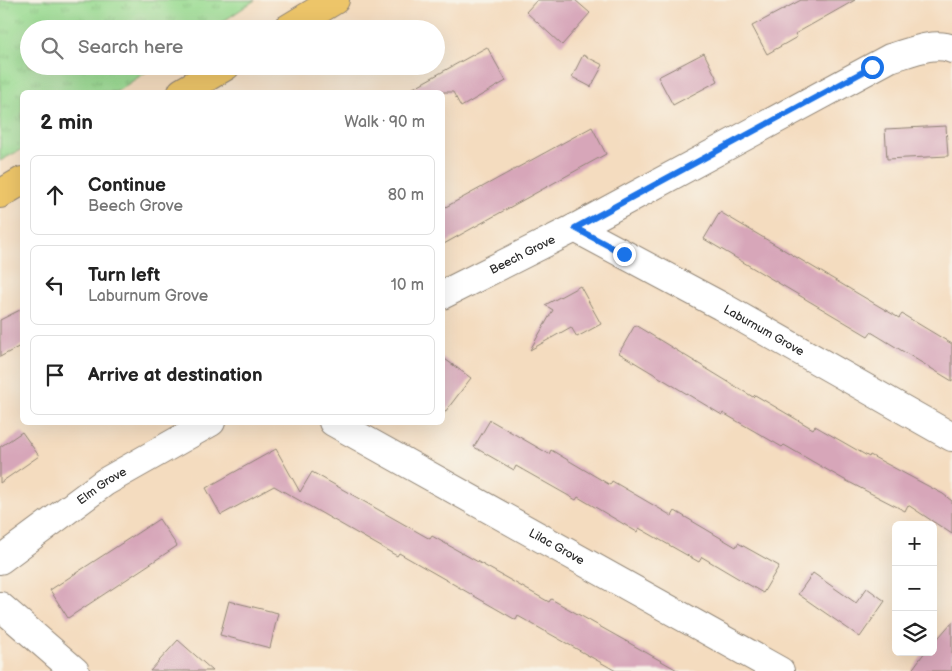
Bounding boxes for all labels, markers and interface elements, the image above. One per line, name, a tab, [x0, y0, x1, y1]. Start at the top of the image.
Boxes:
search box	[20, 20, 445, 75]
icon: search	[38, 34, 66, 62]
text: Search here	[78, 36, 183, 59]
route start	[861, 56, 884, 79]
text: 2 min	[40, 110, 93, 135]
text: Walk · 90 m	[344, 113, 425, 132]
text: Continue	[88, 174, 166, 197]
icon: ahead	[41, 181, 69, 209]
text: 80 m	[388, 186, 424, 205]
text: Beech Grove	[88, 197, 183, 216]
street label: Beech Grove	[487, 232, 558, 277]
route end	[613, 243, 636, 266]
text: Turn left	[88, 264, 160, 287]
icon: left	[41, 271, 69, 299]
text: 10 m	[391, 276, 424, 295]
text: Laburnum Grove	[88, 287, 208, 306]
street label: Laburnum Grove	[721, 302, 807, 359]
icon: arrive	[41, 361, 69, 389]
text: Arrive at destination	[88, 364, 263, 387]
street label: Elm Grove	[74, 464, 129, 508]
map controls	[892, 521, 937, 656]
button: +	[892, 521, 937, 566]
street label: Lilac Grove	[526, 525, 587, 568]
button: −	[892, 566, 937, 611]
button: layers	[892, 611, 937, 656]

